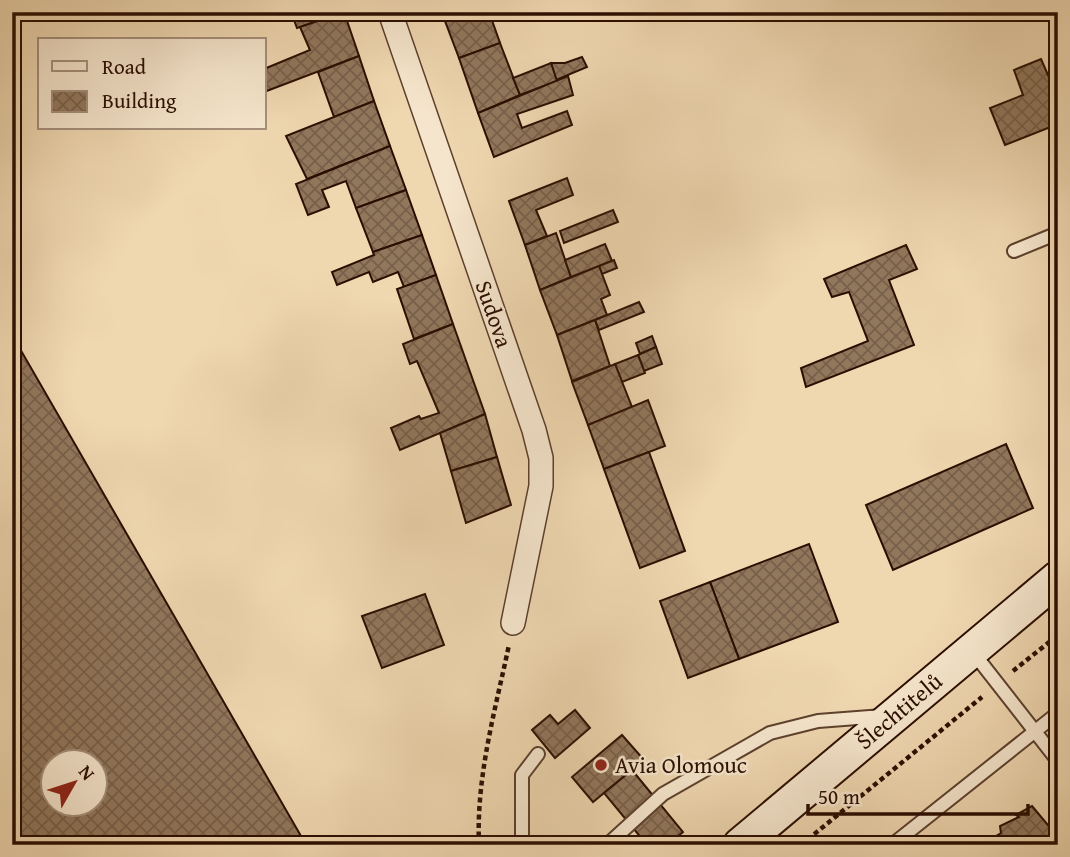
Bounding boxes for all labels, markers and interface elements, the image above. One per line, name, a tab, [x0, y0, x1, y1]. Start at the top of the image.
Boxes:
legend	[38, 38, 266, 130]
text: Road	[102, 51, 147, 82]
text: Building	[102, 85, 177, 116]
street label: Sudova	[468, 276, 521, 352]
street label: Šlechtitelů	[848, 664, 949, 757]
north arrow	[38, 748, 108, 818]
place label: Avia Olomouc	[615, 748, 747, 781]
marker: Avia Olomouc	[593, 757, 609, 773]
text: N	[72, 759, 102, 786]
scale bar	[808, 773, 1028, 817]
text: 50 m	[818, 781, 860, 812]

